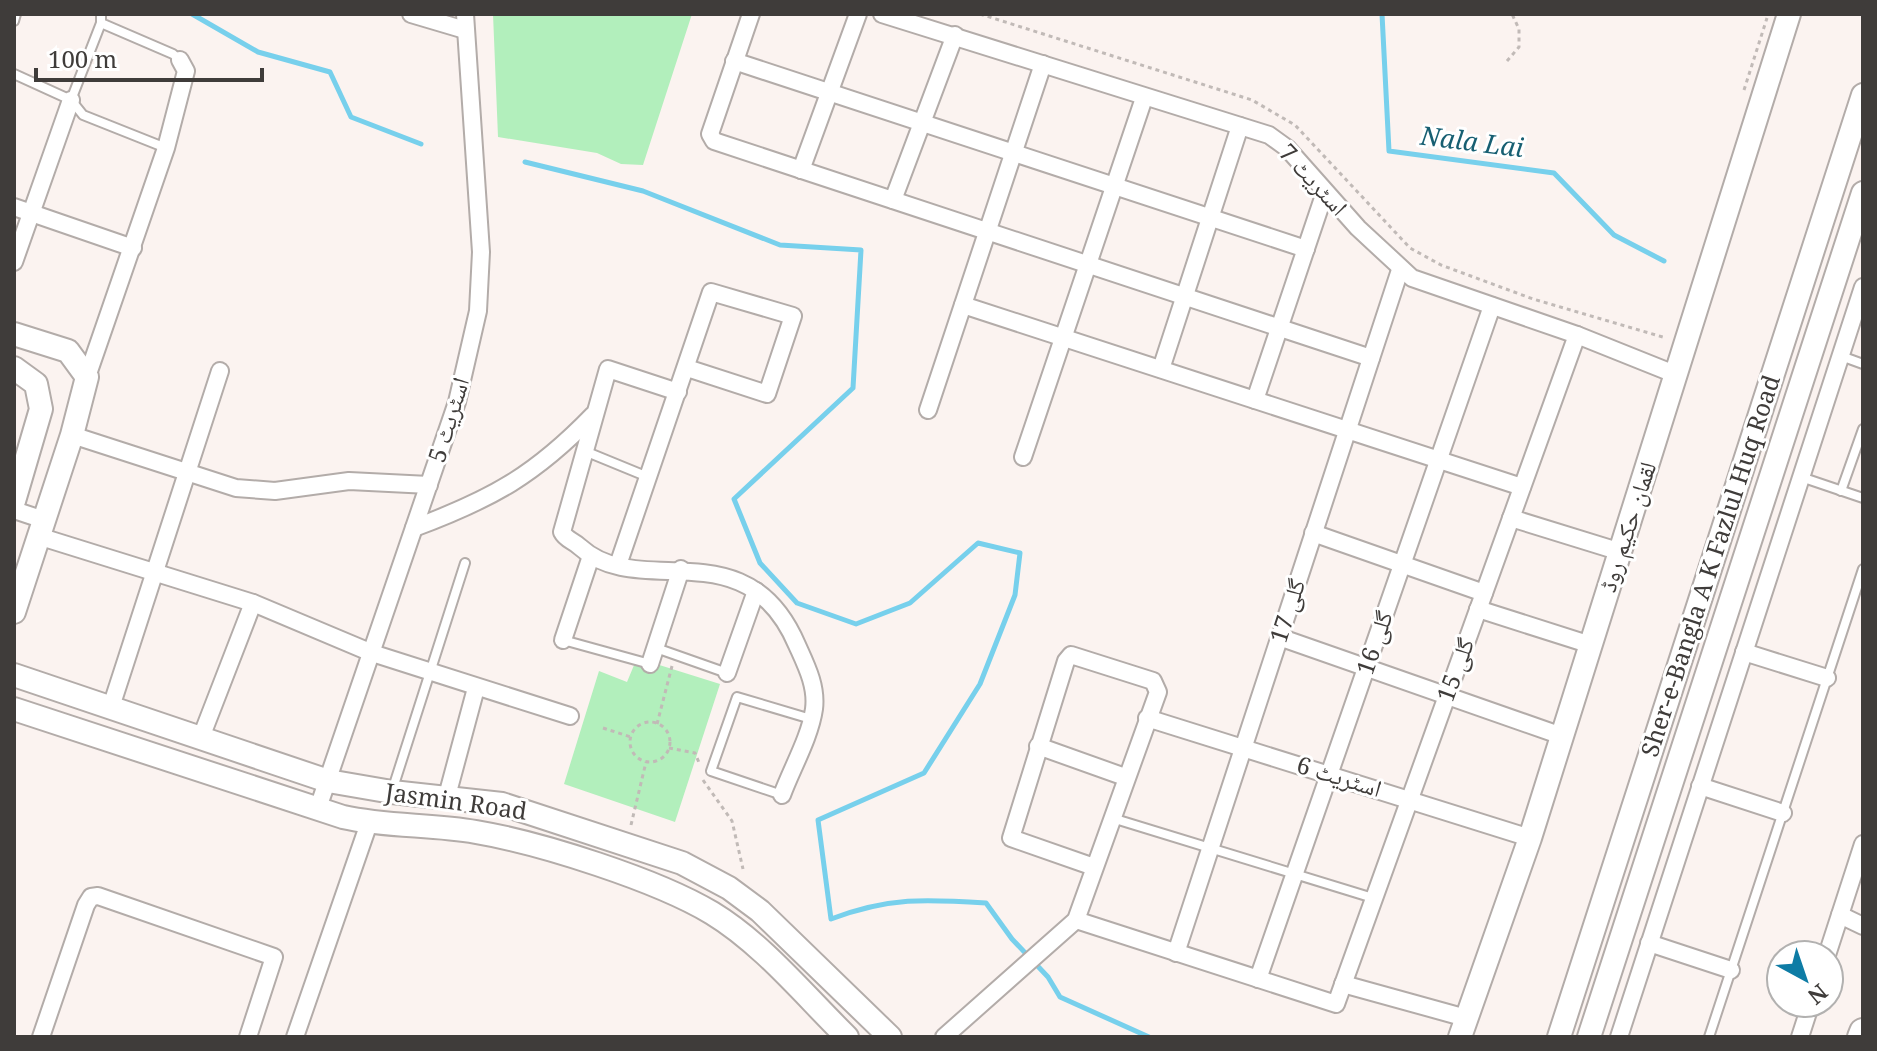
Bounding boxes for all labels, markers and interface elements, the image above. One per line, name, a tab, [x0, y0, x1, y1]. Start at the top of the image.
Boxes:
scale bar	[36, 32, 262, 82]
text: 100 m	[48, 42, 117, 75]
water label: Nala Lai	[1417, 117, 1526, 165]
street label: اسٹریٹ 7	[1272, 136, 1356, 222]
street label: Sher-e-Bangla A K Fazlul Huq Road	[1632, 370, 1787, 761]
street label: اسٹریٹ 5	[419, 373, 476, 466]
street label: لقمان حکیم روڈ	[1590, 457, 1664, 596]
street label: گلی 17	[1261, 574, 1312, 647]
street label: گلی 16	[1347, 606, 1400, 679]
street label: گلی 15	[1428, 633, 1481, 706]
street label: اسٹریٹ 6	[1293, 747, 1386, 804]
street label: Jasmin Road	[382, 774, 529, 827]
north arrow	[1765, 939, 1845, 1019]
text: N	[1802, 978, 1835, 1012]

